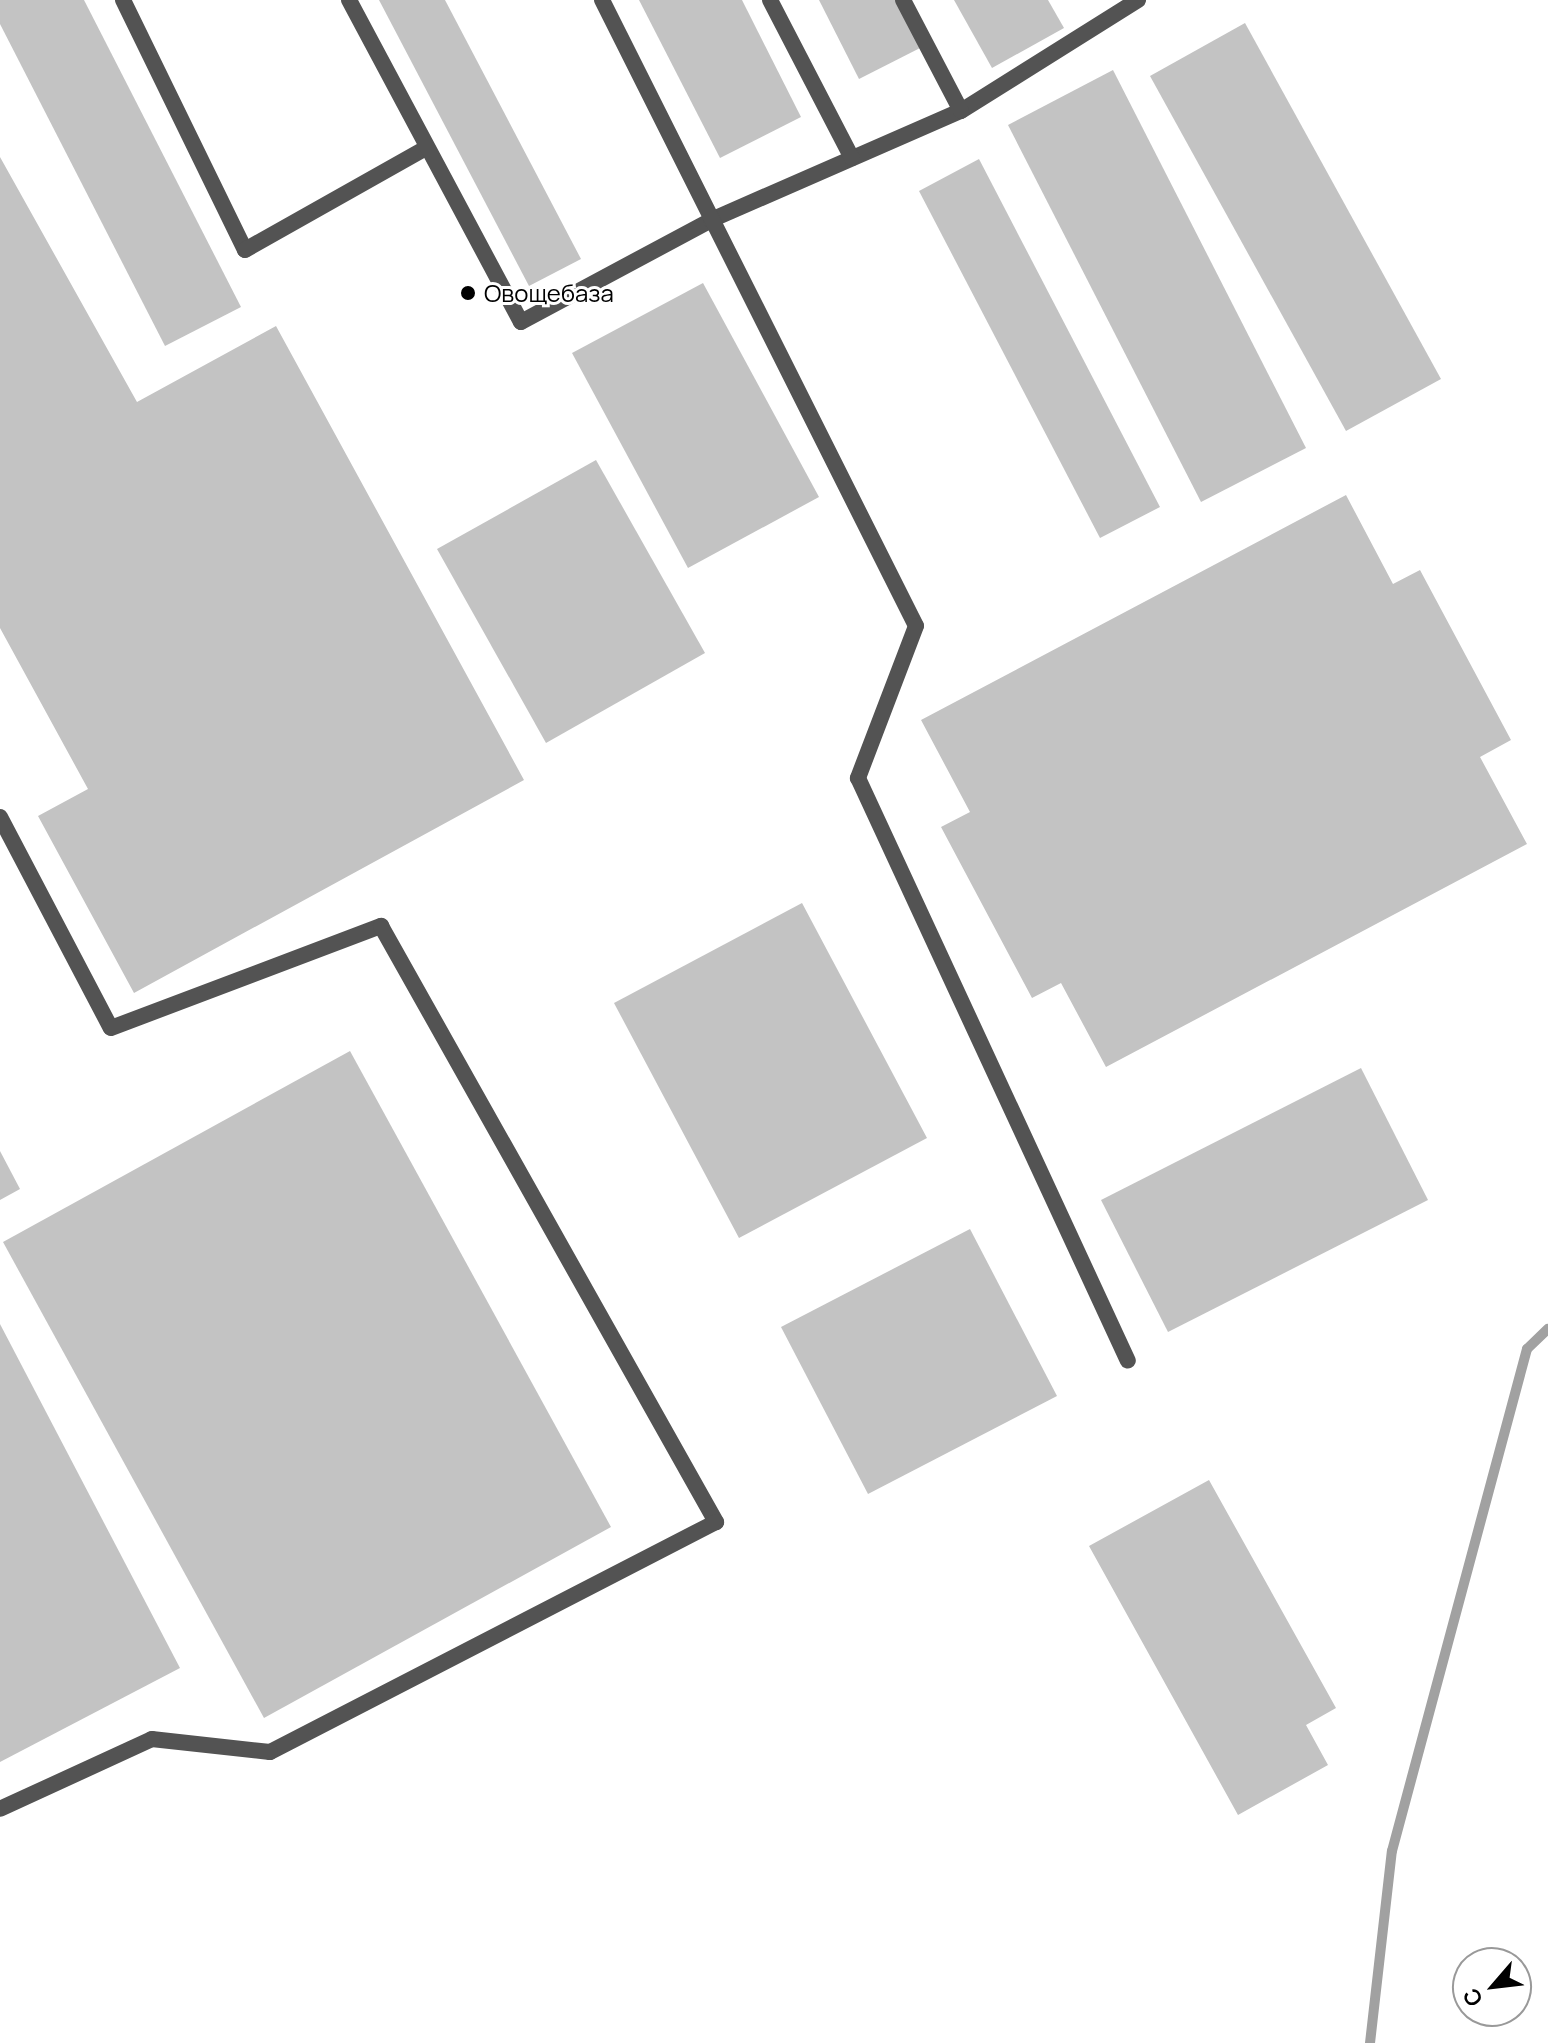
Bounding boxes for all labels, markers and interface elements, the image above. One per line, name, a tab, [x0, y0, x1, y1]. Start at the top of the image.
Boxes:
place label: Овощебаза	[484, 279, 614, 307]
marker: Овощебаза	[459, 284, 477, 302]
north arrow	[1452, 1947, 1532, 2027]
text: С	[1456, 1983, 1490, 2012]

